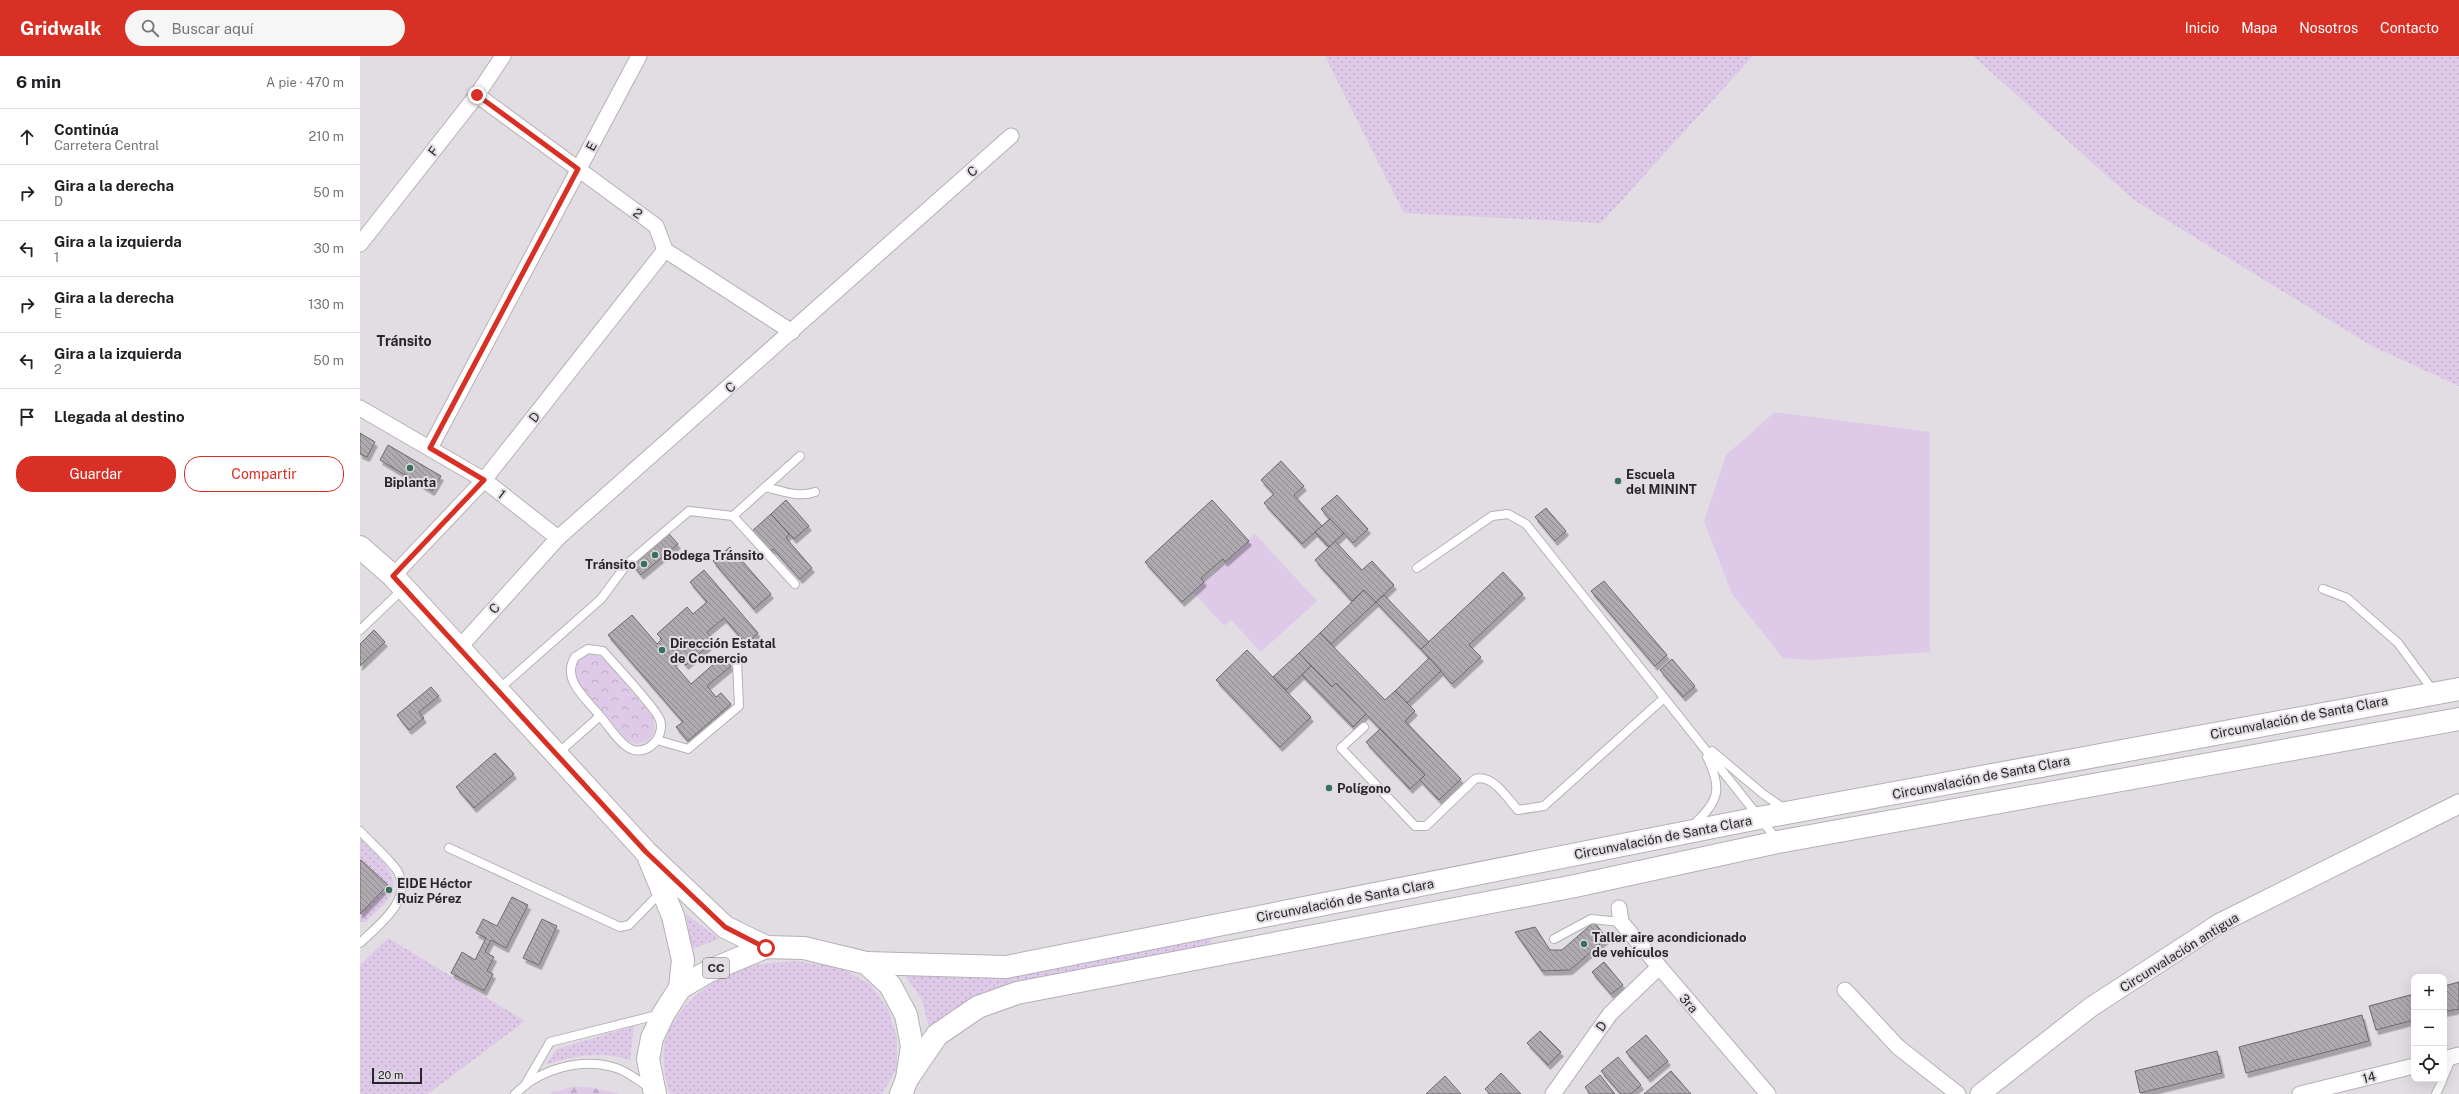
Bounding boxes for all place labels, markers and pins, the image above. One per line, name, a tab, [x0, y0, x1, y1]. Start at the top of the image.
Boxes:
marker: Biplanta	[405, 463, 415, 473]
place label: Escuela del MININT	[1626, 467, 1697, 497]
place label: Biplanta	[384, 475, 436, 490]
marker: Escuela del MININT	[1613, 476, 1623, 486]
place label: Bodega Tránsito	[663, 548, 764, 563]
marker: Bodega Tránsito	[650, 550, 660, 560]
place label: Tránsito	[585, 557, 636, 572]
marker: Tránsito	[639, 559, 649, 569]
place label: Dirección Estatal de Comercio	[670, 636, 776, 666]
marker: Dirección Estatal de Comercio	[657, 645, 667, 655]
place label: Polígono	[1337, 781, 1391, 796]
marker: Polígono	[1324, 783, 1334, 793]
place label: EIDE Héctor Ruiz Pérez	[397, 876, 473, 906]
marker: EIDE Héctor Ruiz Pérez	[384, 885, 394, 895]
place label: Taller aire acondicionado de vehículos	[1592, 930, 1746, 960]
marker: Taller aire acondicionado de vehículos	[1579, 939, 1589, 949]

